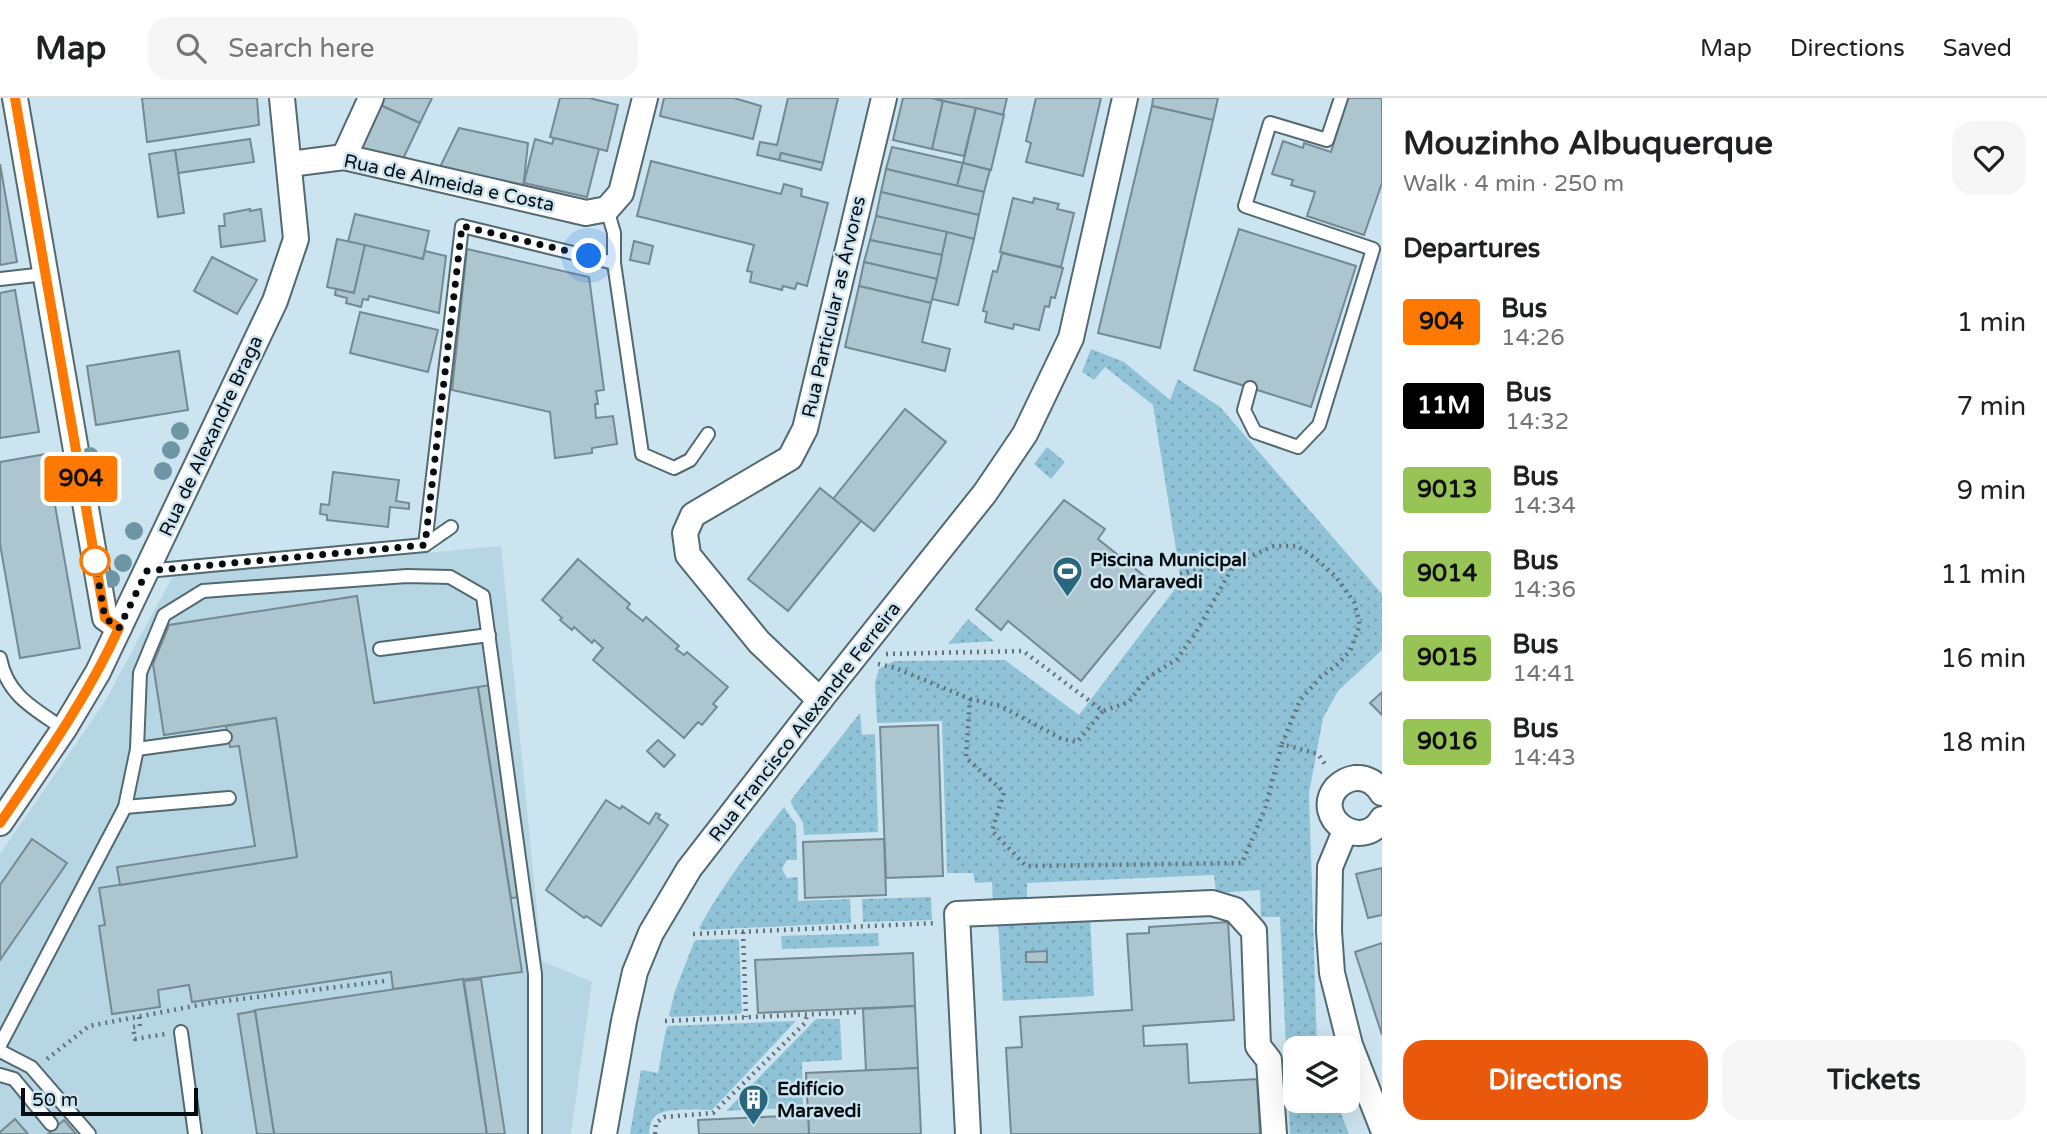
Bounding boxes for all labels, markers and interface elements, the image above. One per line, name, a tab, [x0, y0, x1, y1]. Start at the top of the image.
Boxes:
search box	[148, 17, 638, 80]
text: Map	[35, 29, 106, 68]
icon: search	[172, 29, 210, 67]
text: Search here	[228, 33, 374, 64]
text: Map	[1700, 34, 1752, 63]
text: Directions	[1790, 34, 1905, 63]
text: Saved	[1943, 34, 2012, 63]
button: heart	[1952, 121, 2026, 195]
text: Mouzinho Albuquerque	[1403, 124, 1773, 163]
street label: Rua de Almeida e Costa	[342, 150, 556, 216]
text: Walk · 4 min · 250 m	[1403, 170, 1624, 198]
street label: Rua Particular as Árvores	[797, 194, 870, 420]
text: Departures	[1403, 233, 1540, 264]
your location	[571, 238, 606, 273]
text: Bus	[1501, 293, 1547, 324]
text: 904	[1419, 307, 1464, 336]
text: 1 min	[1957, 307, 2026, 338]
text: 14:26	[1501, 324, 1565, 352]
street label: Rua de Alexandre Braga	[155, 332, 267, 540]
text: Bus	[1505, 377, 1551, 408]
text: 11M	[1417, 391, 1470, 420]
text: 7 min	[1957, 391, 2026, 422]
text: 14:32	[1505, 408, 1569, 436]
line badge: 904	[41, 456, 121, 502]
text: Bus	[1512, 461, 1558, 492]
text: 904	[58, 464, 104, 493]
text: 9013	[1417, 475, 1477, 504]
text: 9 min	[1957, 475, 2026, 506]
text: 14:34	[1512, 492, 1576, 520]
text: Bus	[1512, 545, 1558, 576]
unlabelled marker	[80, 546, 110, 576]
place label: Piscina Municipal do Maravedi	[1090, 549, 1247, 593]
sports icon: Piscina Municipal do Maravedi	[1050, 554, 1084, 598]
text: 9014	[1417, 559, 1477, 588]
text: 11 min	[1940, 559, 2026, 590]
text: 14:36	[1512, 576, 1576, 604]
street label: Rua Francisco Alexandre Ferreira	[705, 598, 905, 846]
text: Bus	[1512, 629, 1558, 660]
text: 9015	[1417, 643, 1477, 672]
text: 16 min	[1940, 643, 2026, 674]
text: 14:41	[1512, 660, 1576, 688]
text: Bus	[1512, 713, 1558, 744]
text: 9016	[1417, 727, 1477, 756]
text: 18 min	[1940, 727, 2026, 758]
text: 14:43	[1512, 744, 1576, 772]
map controls	[1283, 1036, 1360, 1113]
button: layers	[1283, 1036, 1360, 1113]
button: Directions	[1403, 1040, 1708, 1120]
button: Tickets	[1722, 1040, 2026, 1120]
place label: Edifício Maravedi	[777, 1078, 861, 1122]
building icon: Edifício Maravedi	[737, 1083, 771, 1127]
scale bar	[21, 1085, 198, 1117]
text: 50 m	[32, 1089, 78, 1111]

